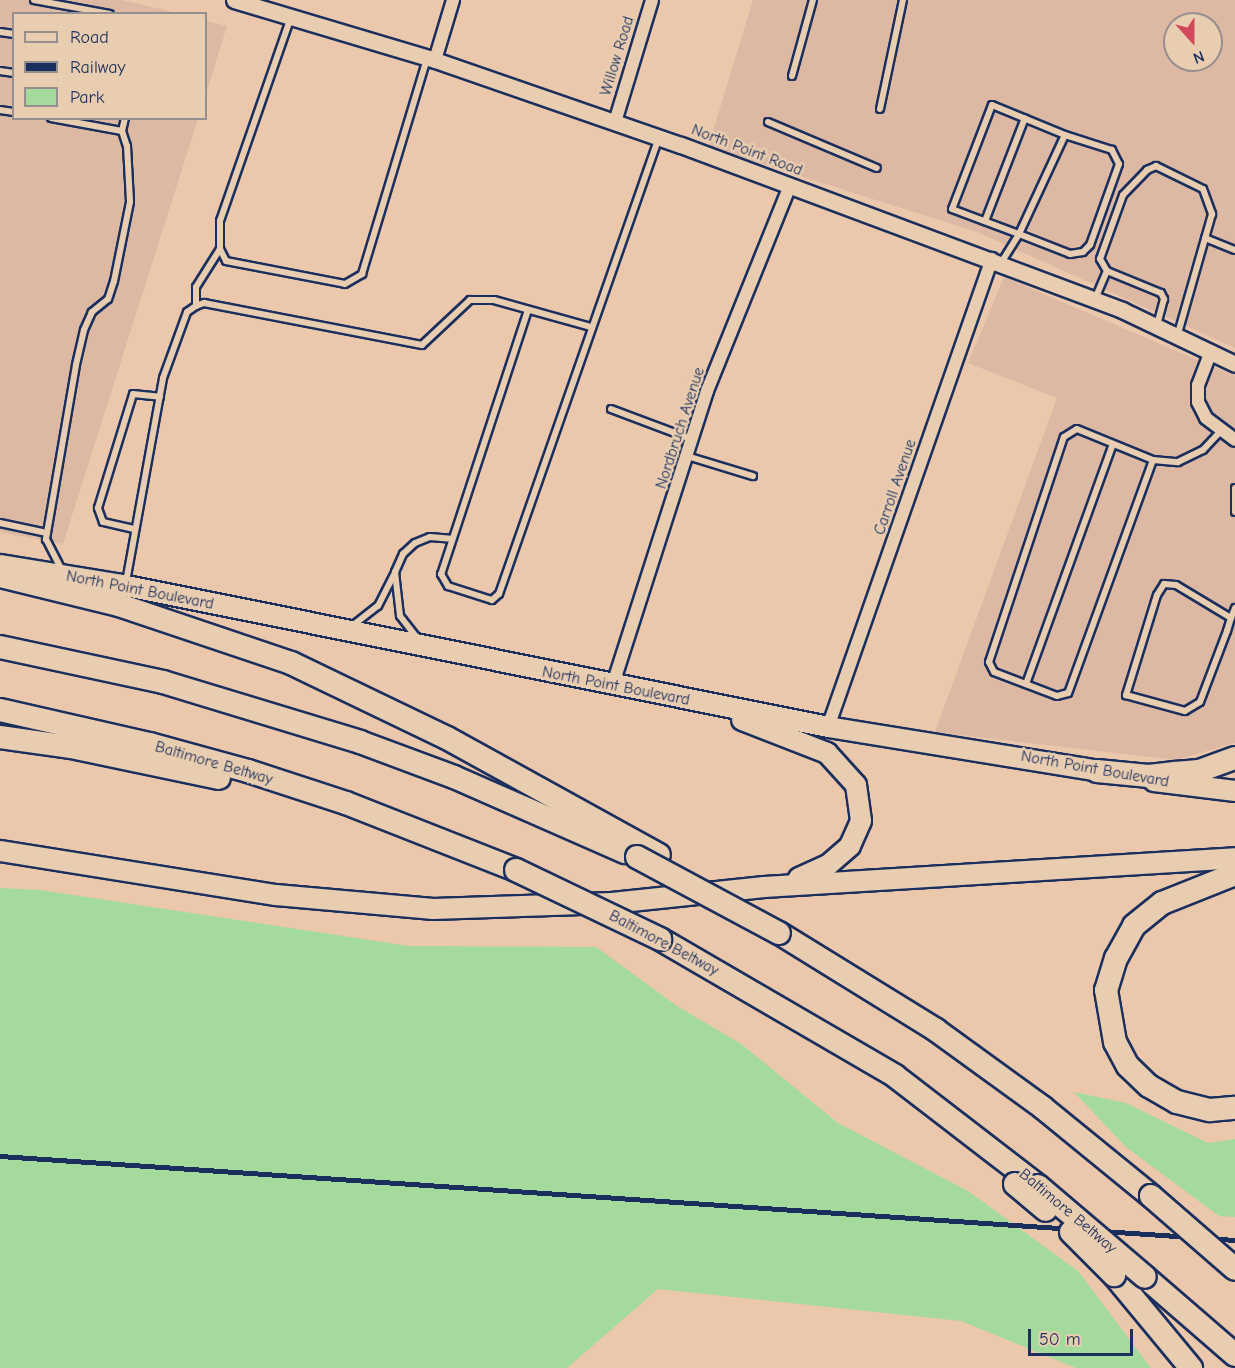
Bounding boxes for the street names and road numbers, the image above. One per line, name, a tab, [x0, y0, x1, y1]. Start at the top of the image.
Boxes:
street label: Willow Road	[596, 14, 638, 98]
street label: North Point Road	[689, 120, 805, 180]
street label: Nordbruch Avenue	[651, 365, 709, 491]
street label: Carroll Avenue	[870, 437, 920, 537]
street label: North Point Boulevard	[65, 566, 215, 614]
street label: North Point Boulevard	[541, 662, 691, 710]
street label: Baltimore Beltway	[153, 737, 275, 789]
street label: North Point Boulevard	[1019, 747, 1171, 791]
street label: Baltimore Beltway	[606, 906, 722, 980]
street label: Baltimore Beltway	[1015, 1165, 1121, 1257]

